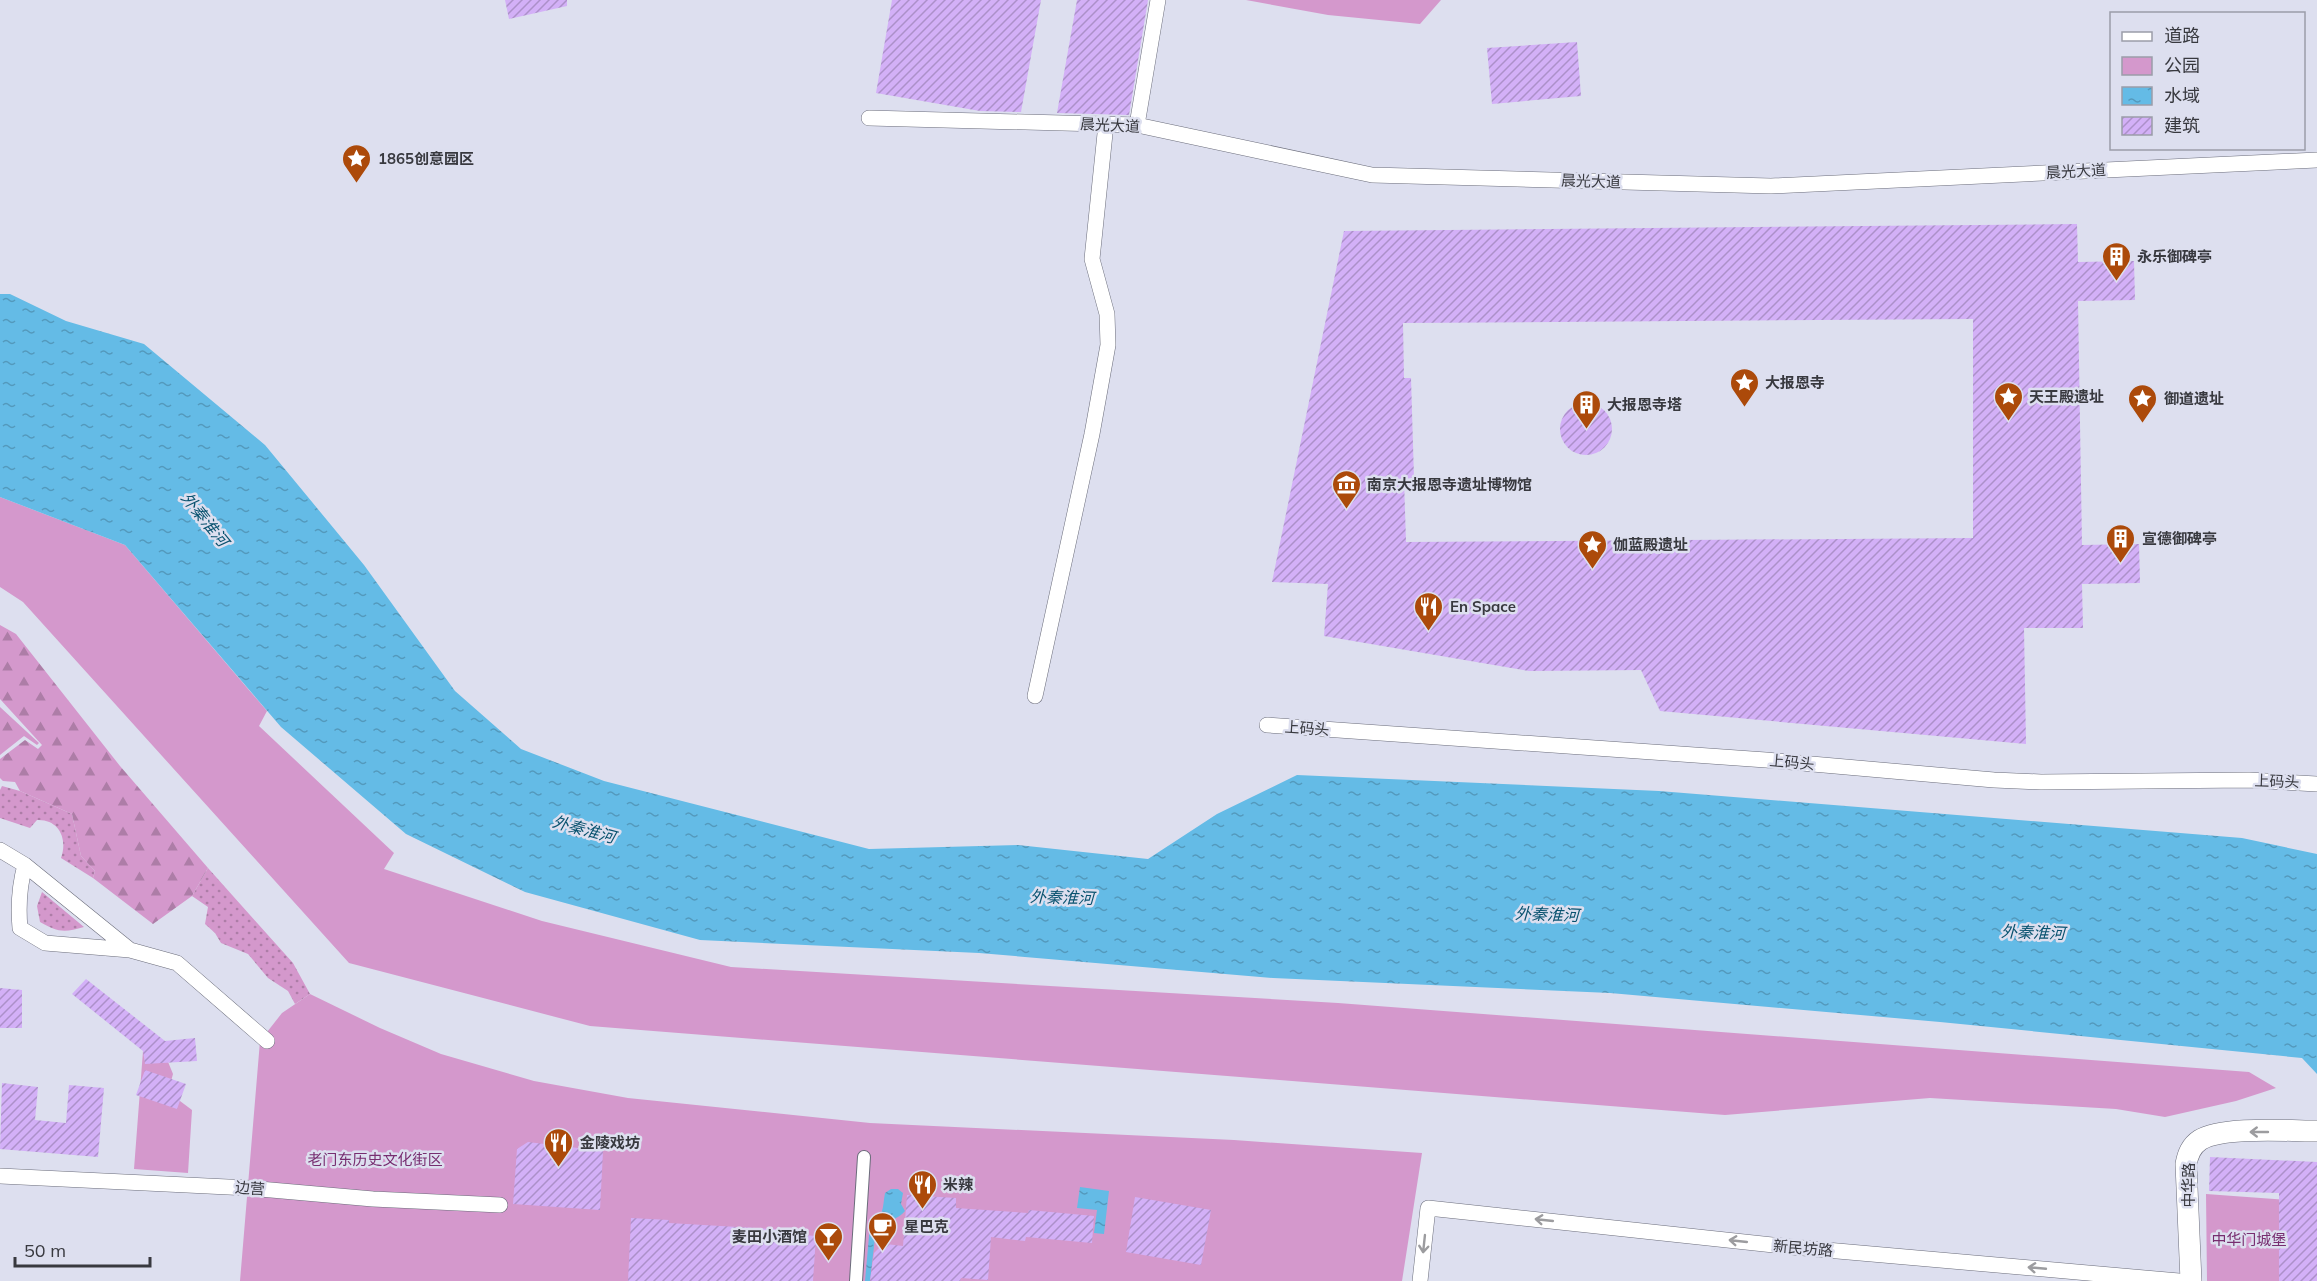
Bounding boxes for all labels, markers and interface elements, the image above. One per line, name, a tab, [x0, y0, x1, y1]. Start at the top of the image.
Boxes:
legend	[2110, 12, 2305, 150]
text: 道路	[2164, 24, 2200, 47]
text: 公园	[2164, 54, 2200, 77]
text: 水域	[2164, 84, 2200, 107]
street label: 晨光大道	[1080, 114, 1140, 136]
text: 建筑	[2164, 114, 2200, 137]
place icon: 1865创意园区	[341, 142, 373, 184]
place label: 1865创意园区	[378, 149, 474, 168]
street label: 晨光大道	[2046, 160, 2106, 182]
street label: 晨光大道	[1561, 170, 1621, 192]
building icon: 永乐御碑亭	[2100, 240, 2132, 282]
place label: 永乐御碑亭	[2137, 247, 2212, 266]
place icon: 大报恩寺	[1728, 366, 1760, 408]
place label: 大报恩寺	[1765, 373, 1825, 392]
place icon: 天王殿遗址	[1992, 380, 2024, 422]
place icon: 御道遗址	[2127, 382, 2159, 424]
place label: 天王殿遗址	[2029, 387, 2104, 406]
building icon: 大报恩寺塔	[1570, 388, 1602, 430]
place label: 御道遗址	[2164, 389, 2224, 408]
place label: 大报恩寺塔	[1607, 395, 1682, 414]
museum icon: 南京大报恩寺遗址博物馆	[1330, 468, 1362, 510]
place label: 南京大报恩寺遗址博物馆	[1367, 475, 1532, 494]
water label: 外秦淮河	[177, 488, 235, 552]
building icon: 宣德御碑亭	[2105, 522, 2137, 564]
place icon: 伽蓝殿遗址	[1576, 528, 1608, 570]
place label: 宣德御碑亭	[2142, 529, 2217, 548]
place label: 伽蓝殿遗址	[1613, 535, 1688, 554]
restaurant icon: En Space	[1413, 590, 1445, 632]
place label: En Space	[1450, 597, 1516, 616]
street label: 上码头	[1284, 717, 1330, 739]
street label: 上码头	[1769, 751, 1815, 773]
street label: 上码头	[2254, 771, 2300, 791]
water label: 外秦淮河	[550, 811, 620, 848]
water label: 外秦淮河	[1030, 886, 1097, 908]
water label: 外秦淮河	[1515, 903, 1582, 925]
water label: 外秦淮河	[2001, 921, 2068, 943]
restaurant icon: 金陵戏坊	[543, 1126, 575, 1168]
one-way arrow	[2249, 1126, 2269, 1138]
place label: 金陵戏坊	[580, 1133, 640, 1152]
park label: 老门东历史文化街区	[307, 1150, 443, 1169]
street label: 中华路	[2179, 1162, 2198, 1208]
restaurant icon: 米辣	[906, 1168, 938, 1210]
place label: 米辣	[943, 1175, 974, 1194]
street label: 边营	[234, 1177, 266, 1199]
cafe icon: 星巴克	[867, 1210, 899, 1252]
one-way arrow	[1535, 1215, 1555, 1226]
place label: 星巴克	[904, 1217, 949, 1236]
bar icon: 麦田小酒馆	[812, 1220, 844, 1262]
place label: 麦田小酒馆	[732, 1227, 807, 1246]
scale bar	[15, 1230, 150, 1268]
park label: 中华门城堡	[2211, 1230, 2287, 1249]
one-way arrow	[1418, 1234, 1429, 1254]
one-way arrow	[1729, 1235, 1749, 1246]
street label: 新民坊路	[1772, 1236, 1834, 1260]
text: 50 m	[24, 1239, 66, 1262]
one-way arrow	[2028, 1262, 2048, 1273]

